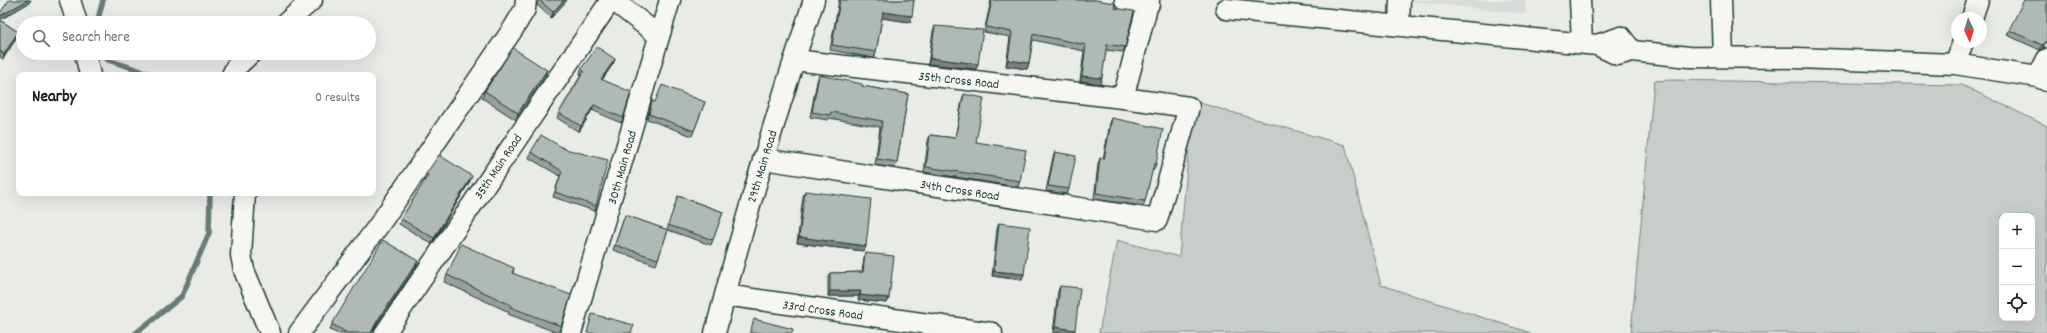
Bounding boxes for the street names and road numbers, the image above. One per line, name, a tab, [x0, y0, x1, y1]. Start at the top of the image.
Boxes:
street label: 35th Cross Road	[918, 68, 1000, 95]
street label: 29th Main Road	[743, 128, 783, 205]
street label: 30th Main Road	[604, 129, 643, 207]
street label: 35th Main Road	[470, 131, 528, 204]
street label: 34th Cross Road	[919, 176, 1001, 207]
street label: 33rd Cross Road	[781, 296, 864, 327]

